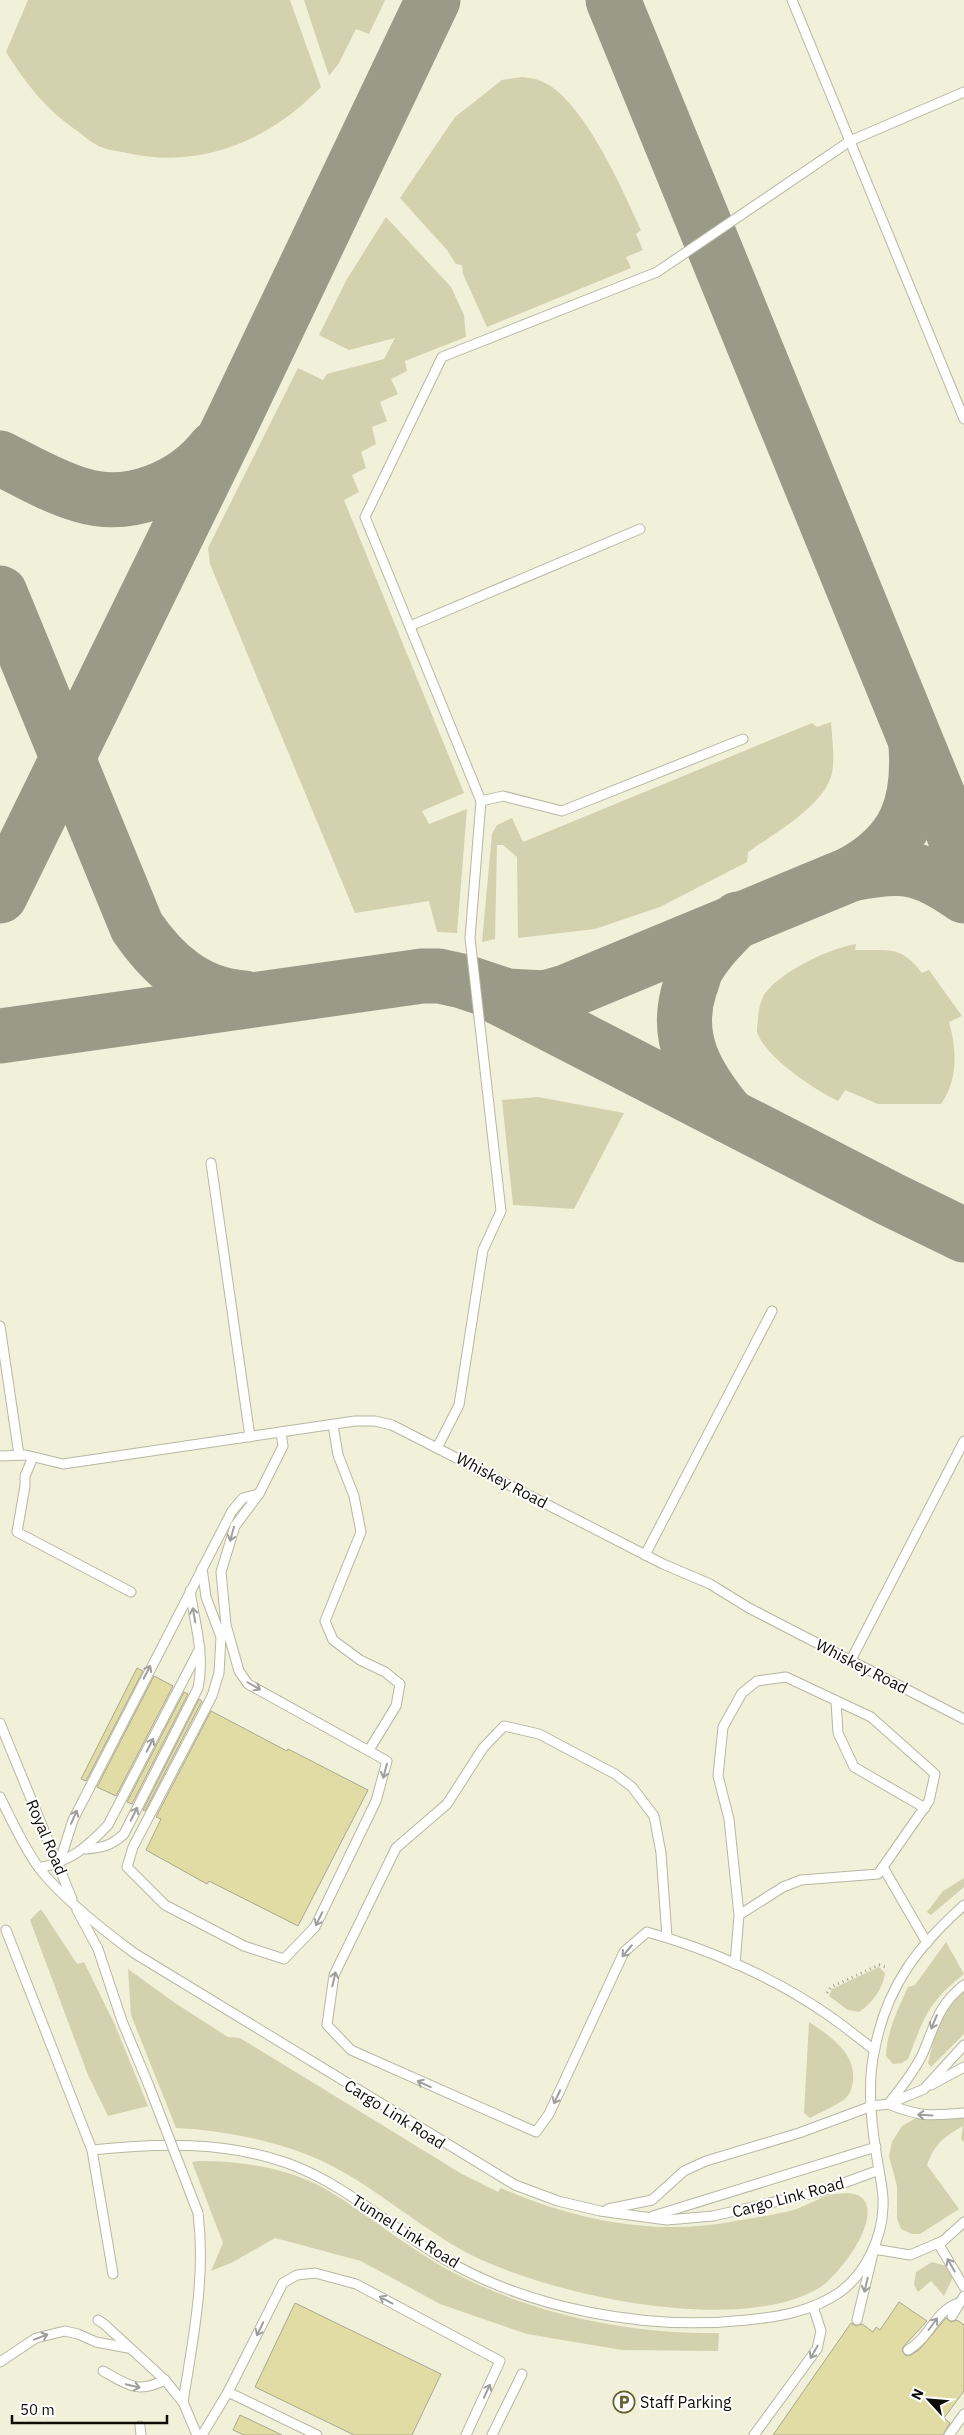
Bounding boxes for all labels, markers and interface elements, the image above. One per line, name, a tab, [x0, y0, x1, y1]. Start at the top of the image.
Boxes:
street label: Whiskey Road	[453, 1448, 551, 1512]
one-way arrow	[227, 1526, 237, 1542]
one-way arrow	[188, 1607, 198, 1623]
street label: Whiskey Road	[813, 1634, 911, 1698]
one-way arrow	[143, 1665, 152, 1680]
one-way arrow	[247, 1682, 261, 1692]
one-way arrow	[145, 1737, 155, 1752]
one-way arrow	[379, 1762, 389, 1778]
street label: Royal Road	[22, 1796, 72, 1878]
one-way arrow	[129, 1806, 139, 1821]
one-way arrow	[70, 1810, 80, 1825]
one-way arrow	[314, 1911, 323, 1926]
one-way arrow	[621, 1944, 632, 1957]
one-way arrow	[330, 1971, 339, 1987]
one-way arrow	[929, 2014, 938, 2029]
street label: Cargo Link Road	[341, 2075, 449, 2153]
one-way arrow	[417, 2078, 432, 2088]
one-way arrow	[551, 2089, 561, 2104]
one-way arrow	[917, 2111, 933, 2120]
street label: Cargo Link Road	[730, 2172, 846, 2222]
street label: Tunnel Link Road	[349, 2190, 463, 2272]
one-way arrow	[946, 2258, 956, 2272]
one-way arrow	[861, 2276, 870, 2292]
one-way arrow	[379, 2295, 394, 2304]
one-way arrow	[928, 2318, 939, 2331]
one-way arrow	[255, 2321, 264, 2336]
one-way arrow	[33, 2331, 48, 2341]
one-way arrow	[809, 2344, 819, 2359]
north arrow	[904, 2375, 954, 2425]
one-way arrow	[124, 2382, 140, 2391]
one-way arrow	[482, 2384, 492, 2399]
text: N	[907, 2386, 928, 2403]
parking icon: Staff Parking	[612, 2390, 636, 2414]
scale bar	[12, 2392, 168, 2424]
place label: Staff Parking	[640, 2392, 732, 2412]
text: 50 m	[20, 2400, 55, 2419]

